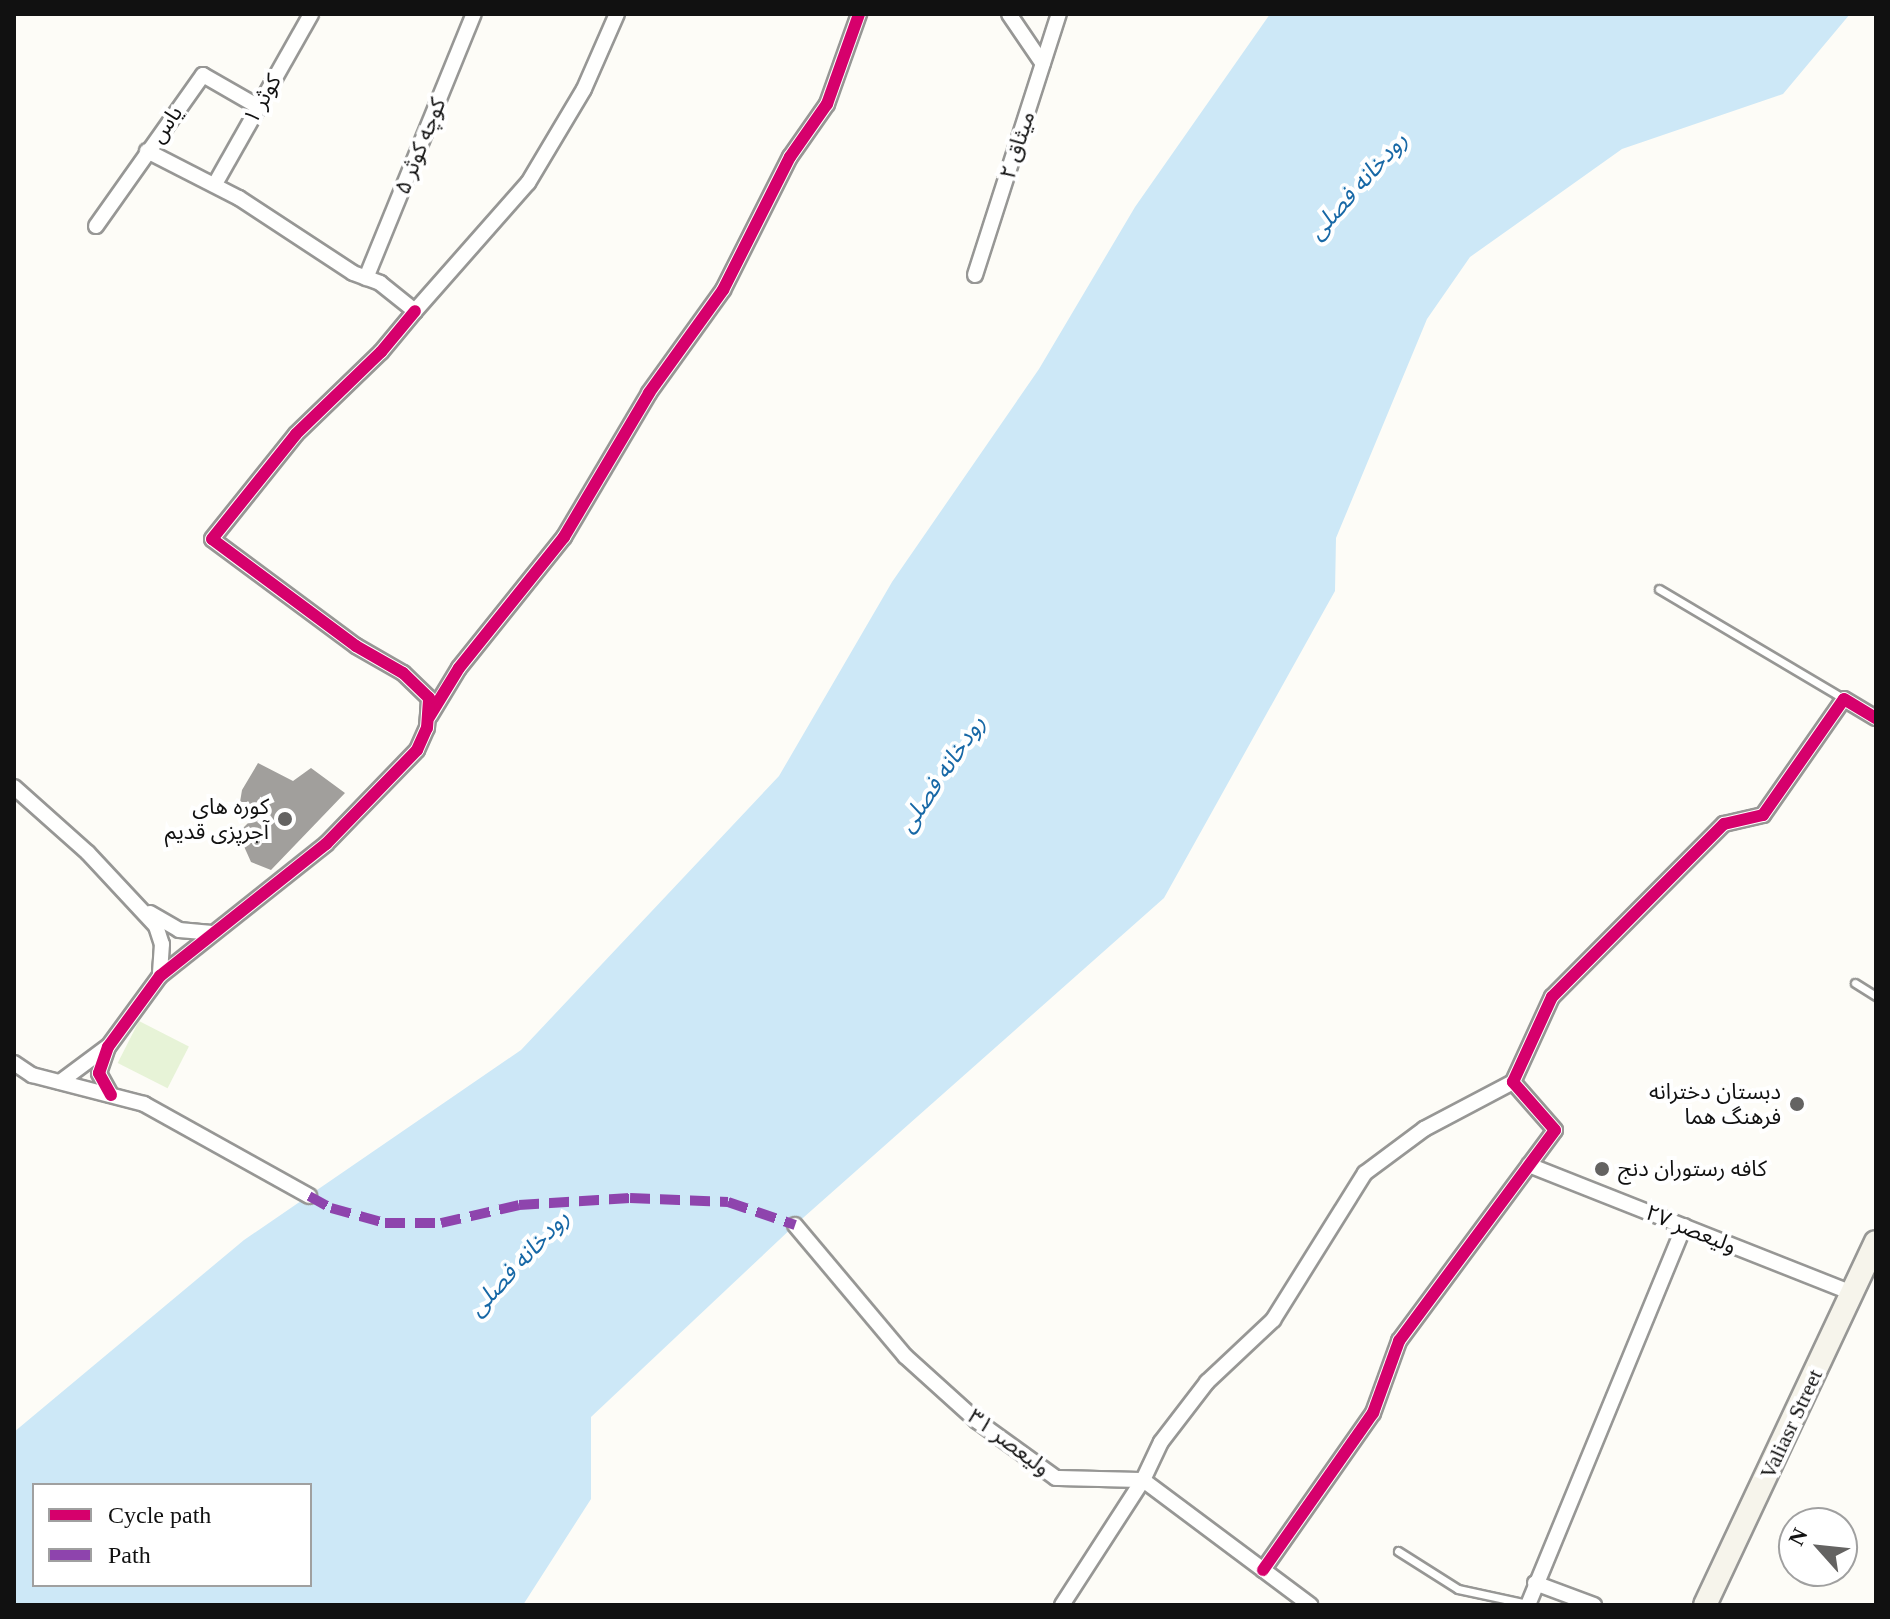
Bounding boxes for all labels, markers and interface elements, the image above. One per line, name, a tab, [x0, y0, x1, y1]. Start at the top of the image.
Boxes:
street label: کوثر ۱	[237, 70, 287, 128]
street label: کوچه کوثر ۵	[389, 94, 451, 198]
street label: یاس	[144, 100, 188, 148]
street label: میثاق ۲	[994, 108, 1040, 182]
water label: رودخانه فصلی	[1302, 126, 1414, 246]
water label: رودخانه فصلی	[892, 710, 992, 838]
place label: کوره های آجرپزی قدیم	[165, 793, 269, 844]
marker: کوره های آجرپزی قدیم	[276, 810, 294, 828]
place label: دبستان دخترانه فرهنگ هما	[1649, 1078, 1781, 1130]
marker: دبستان دخترانه فرهنگ هما	[1788, 1095, 1806, 1113]
place label: کافه رستوران دنج	[1618, 1156, 1767, 1182]
marker: کافه رستوران دنج	[1593, 1160, 1611, 1178]
street label: ولیعصر ۲۷	[1642, 1199, 1740, 1259]
water label: رودخانه فصلی	[463, 1204, 575, 1322]
street label: Valiasr Street	[1754, 1365, 1828, 1483]
street label: ولیعصر ۳۱	[963, 1403, 1055, 1481]
legend	[32, 1483, 312, 1587]
text: Cycle path	[108, 1502, 211, 1528]
north arrow	[1778, 1507, 1858, 1587]
text: N	[1783, 1524, 1813, 1550]
text: Path	[108, 1542, 151, 1568]

